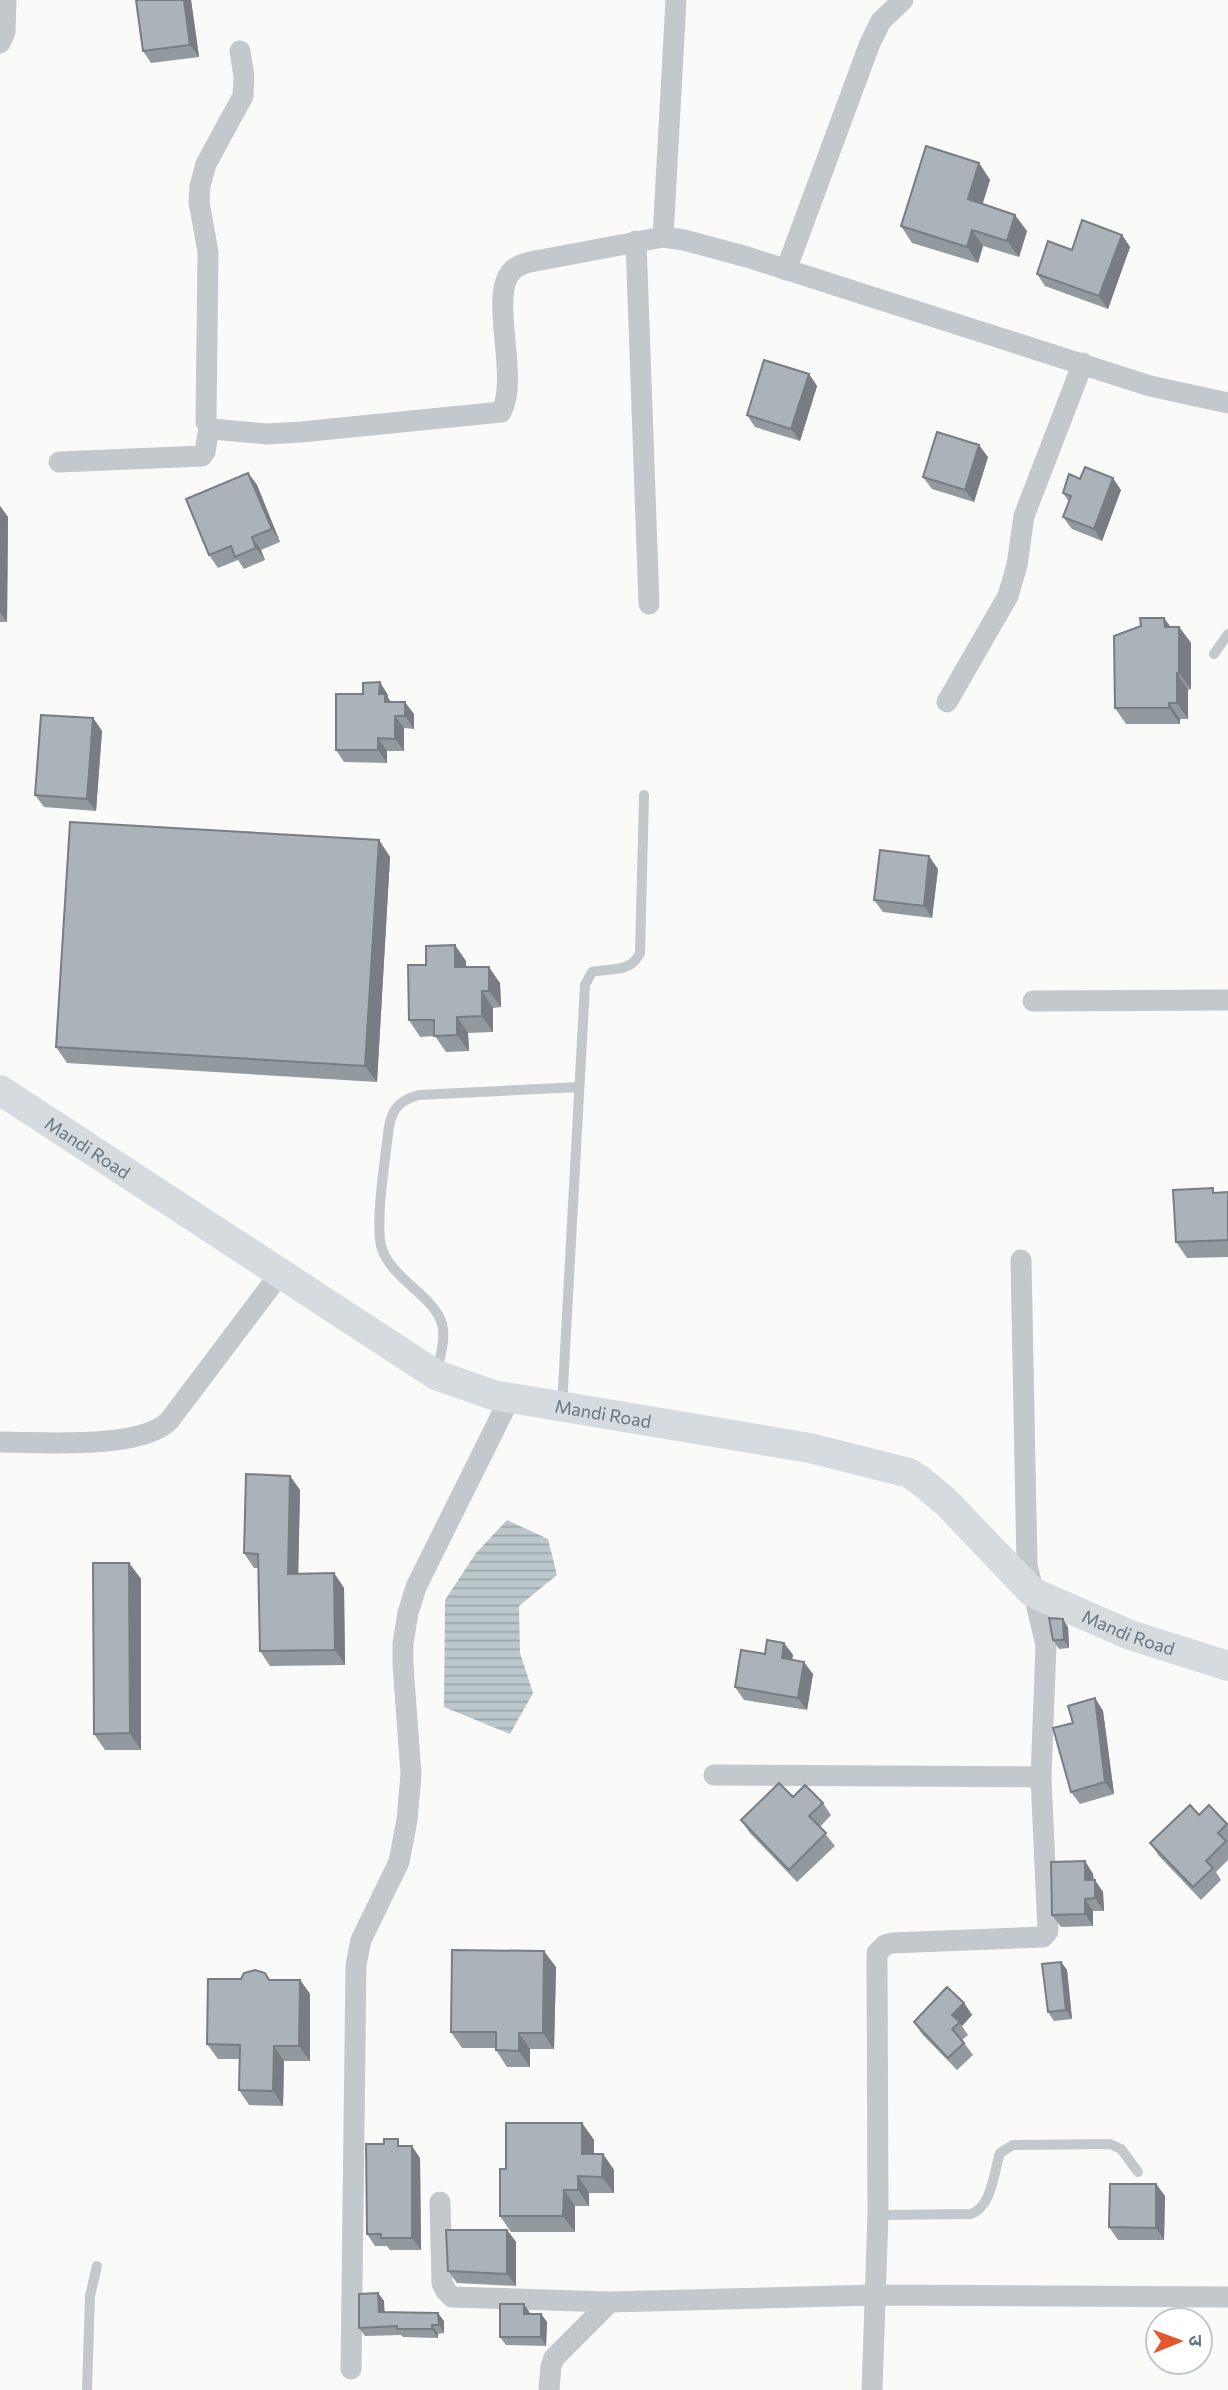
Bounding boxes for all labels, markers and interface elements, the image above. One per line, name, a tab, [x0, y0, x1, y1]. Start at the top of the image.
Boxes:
street label: Mandi Road	[41, 1112, 135, 1183]
street label: Mandi Road	[553, 1395, 653, 1432]
street label: Mandi Road	[1079, 1604, 1177, 1659]
north arrow	[1144, 2306, 1214, 2376]
text: उ	[1185, 2335, 1208, 2347]

